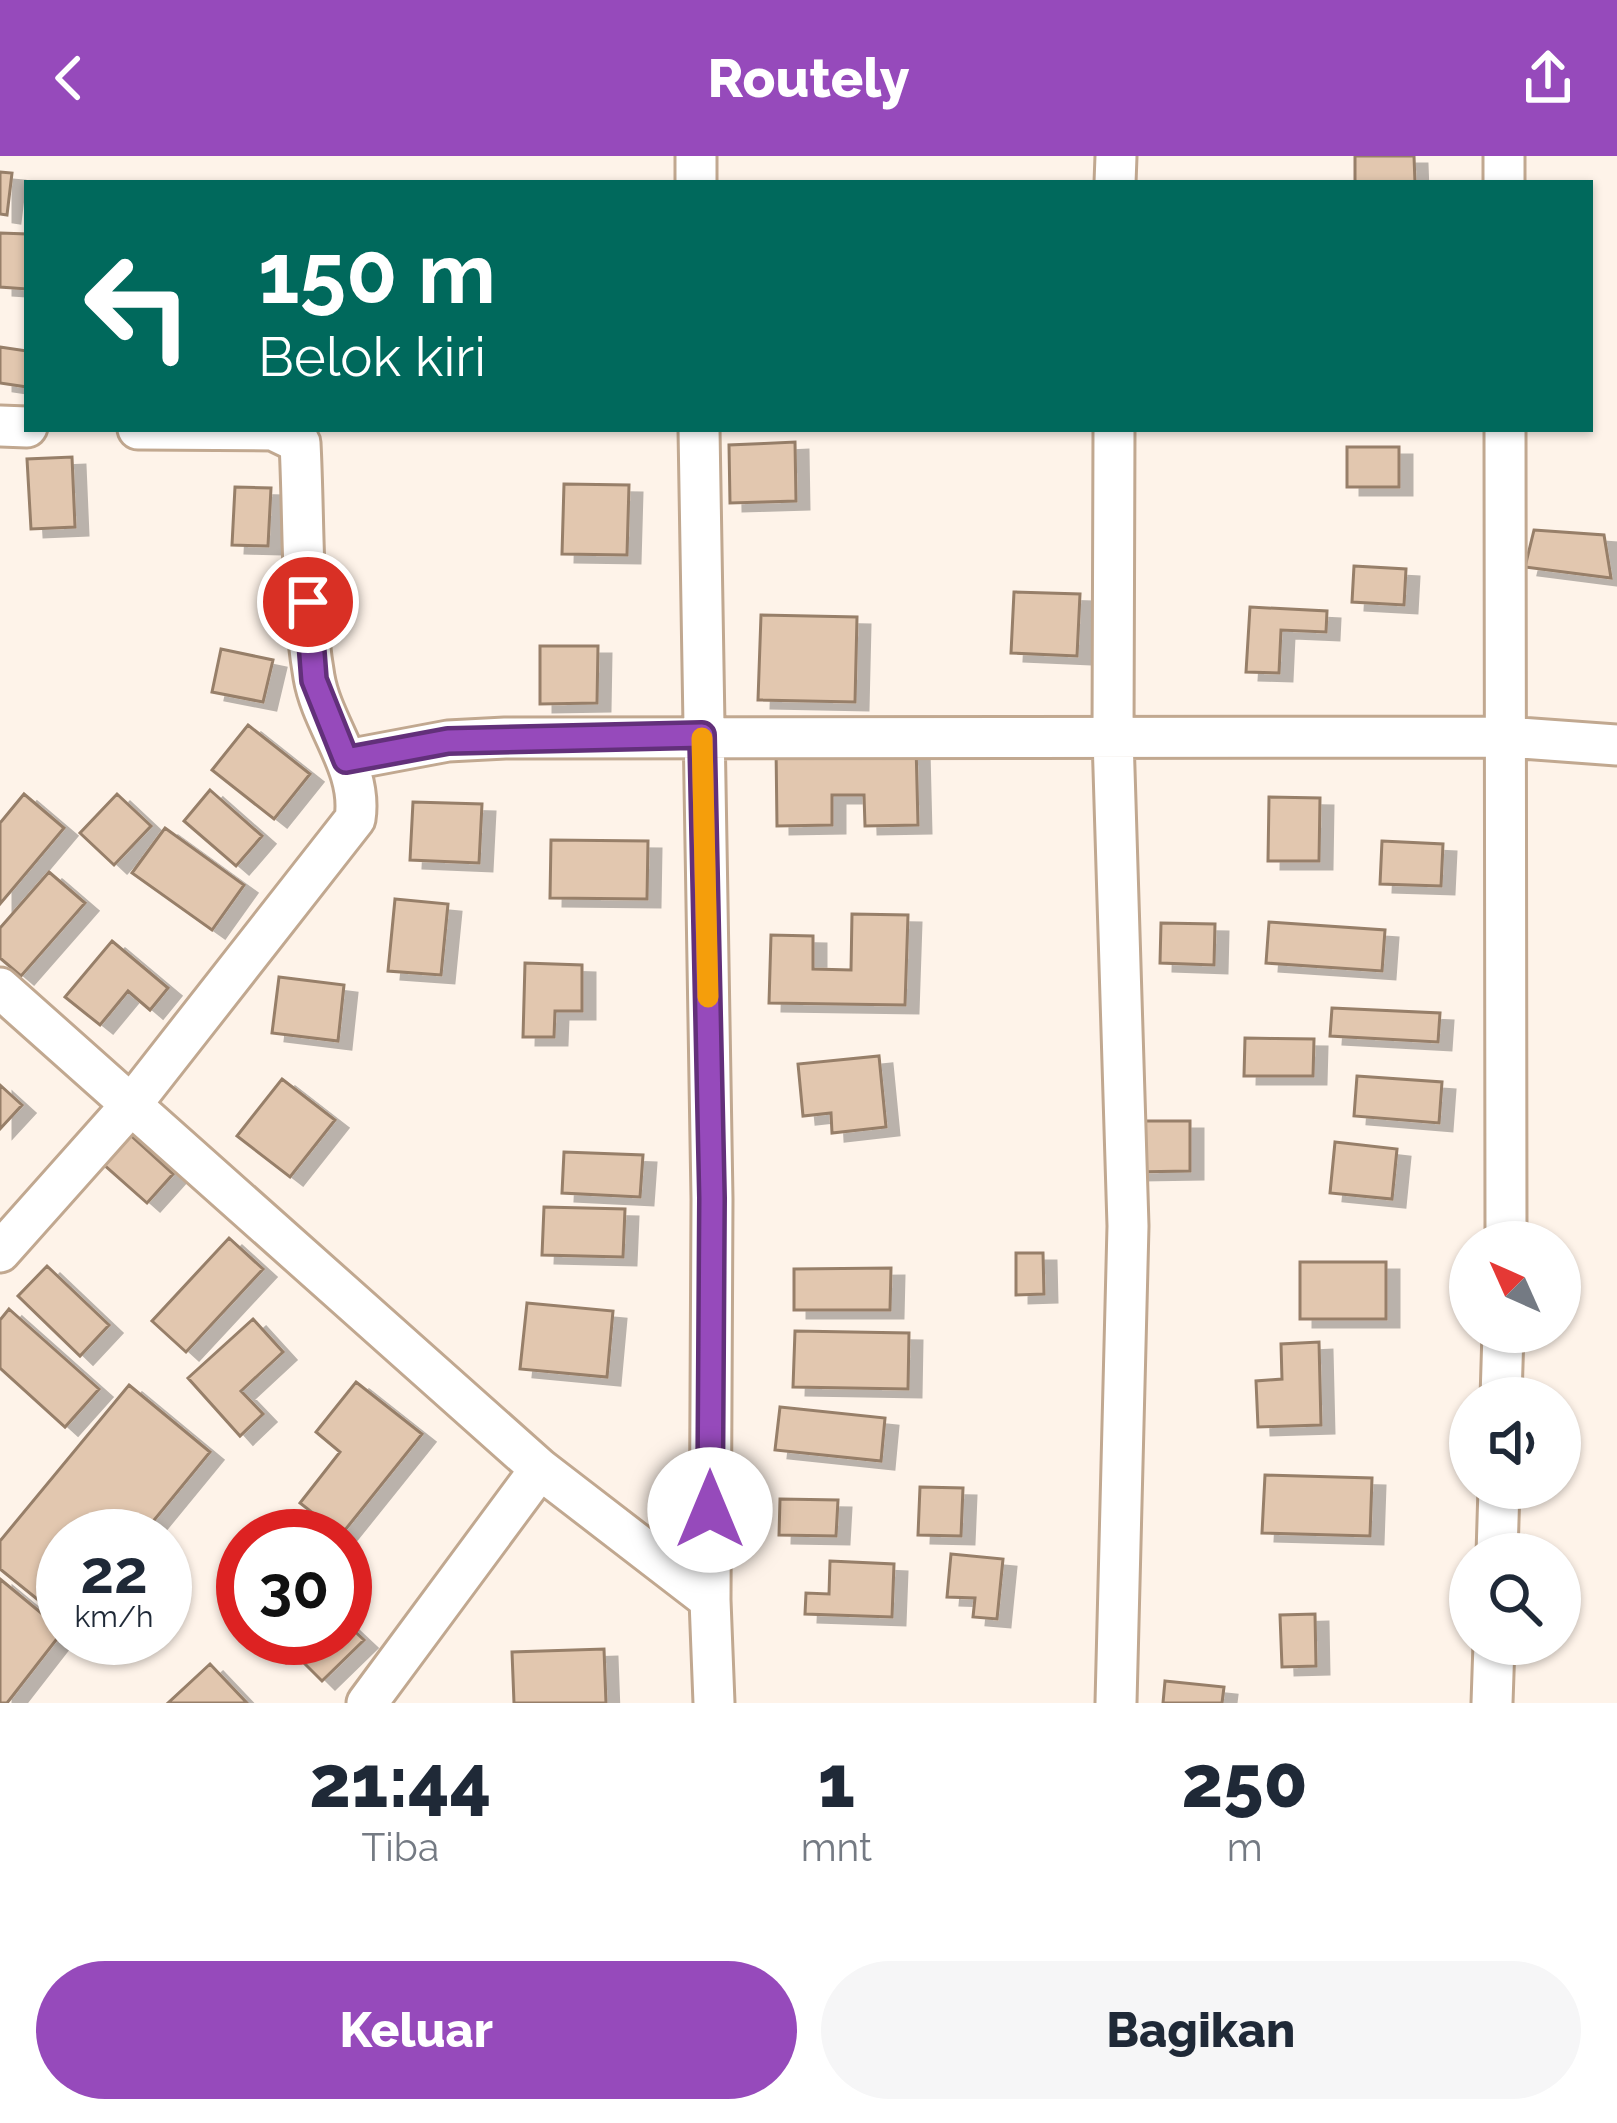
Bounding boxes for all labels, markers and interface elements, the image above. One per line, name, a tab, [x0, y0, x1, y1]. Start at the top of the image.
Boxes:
icon: back	[36, 45, 102, 111]
icon: share	[1515, 45, 1581, 111]
text: Routely	[707, 46, 910, 110]
text: 150 m	[258, 224, 496, 323]
icon: left	[60, 228, 216, 384]
text: Belok kiri	[258, 325, 486, 389]
pin	[257, 551, 359, 653]
icon: arrive	[275, 569, 341, 635]
north arrow	[1449, 1221, 1581, 1353]
map controls	[1449, 1221, 1581, 1665]
button: sound	[1449, 1377, 1581, 1509]
position arrow	[647, 1447, 773, 1573]
speed limit sign: 30	[216, 1509, 372, 1665]
button: search	[1449, 1533, 1581, 1665]
text: 22	[80, 1537, 148, 1607]
text: km/h	[74, 1599, 154, 1634]
text: 21:44	[309, 1739, 491, 1824]
text: 1	[818, 1739, 855, 1824]
text: 250	[1181, 1739, 1308, 1824]
text: Tiba	[362, 1824, 439, 1870]
text: mnt	[801, 1824, 872, 1870]
text: m	[1227, 1824, 1262, 1870]
button: Keluar	[36, 1961, 797, 2099]
button: Bagikan	[821, 1961, 1581, 2099]

